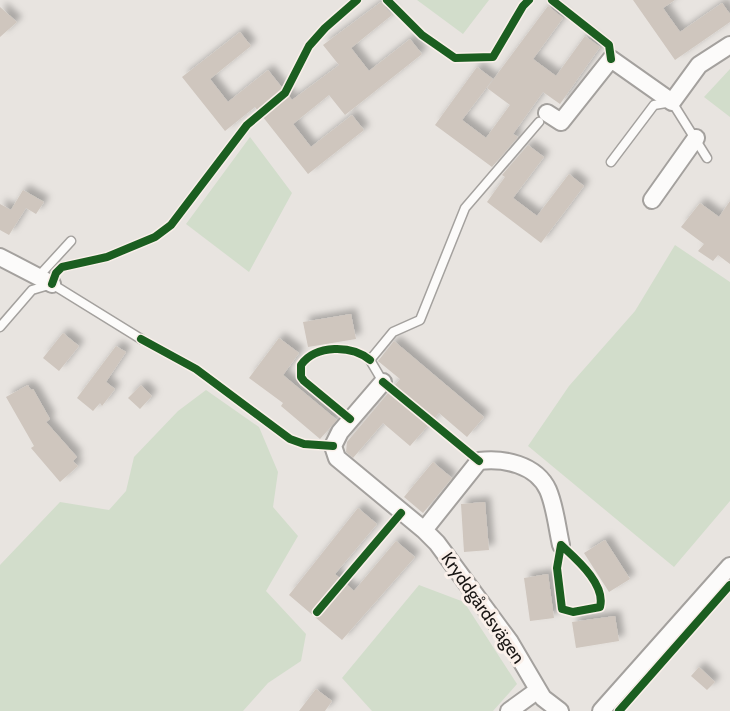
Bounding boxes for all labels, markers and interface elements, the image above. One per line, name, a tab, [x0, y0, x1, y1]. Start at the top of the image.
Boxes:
street label: Kryddgårdsvägen	[436, 548, 530, 668]

